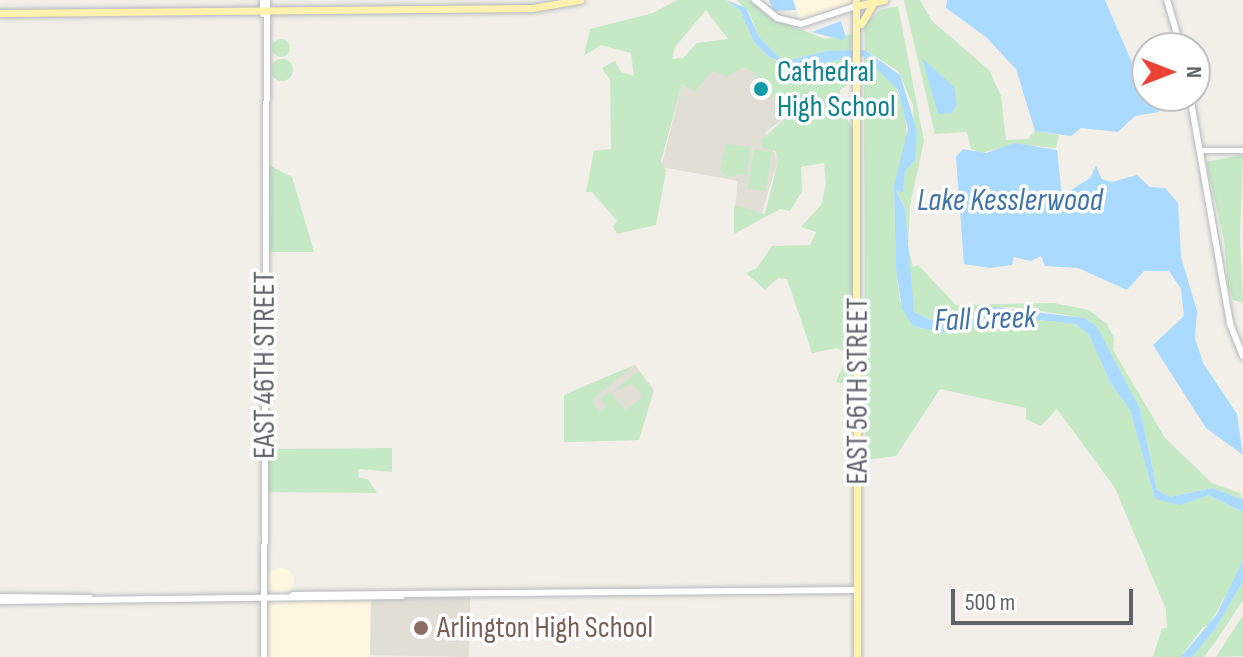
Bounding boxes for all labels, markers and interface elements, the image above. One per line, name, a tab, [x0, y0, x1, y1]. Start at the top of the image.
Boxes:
north arrow	[1131, 32, 1211, 112]
place label: Cathedral High School	[777, 54, 896, 124]
text: N	[1180, 66, 1207, 78]
marker: Cathedral High School	[752, 80, 770, 98]
water label: Lake Kesslerwood	[917, 182, 1103, 220]
street label: EAST 46TH STREET	[247, 271, 283, 459]
street label: EAST 56TH STREET	[840, 297, 876, 485]
water label: Fall Creek	[934, 299, 1036, 341]
scale bar	[955, 573, 1137, 623]
text: 500 m	[965, 588, 1015, 617]
place label: Arlington High School	[437, 610, 653, 646]
marker: Arlington High School	[412, 619, 430, 637]

